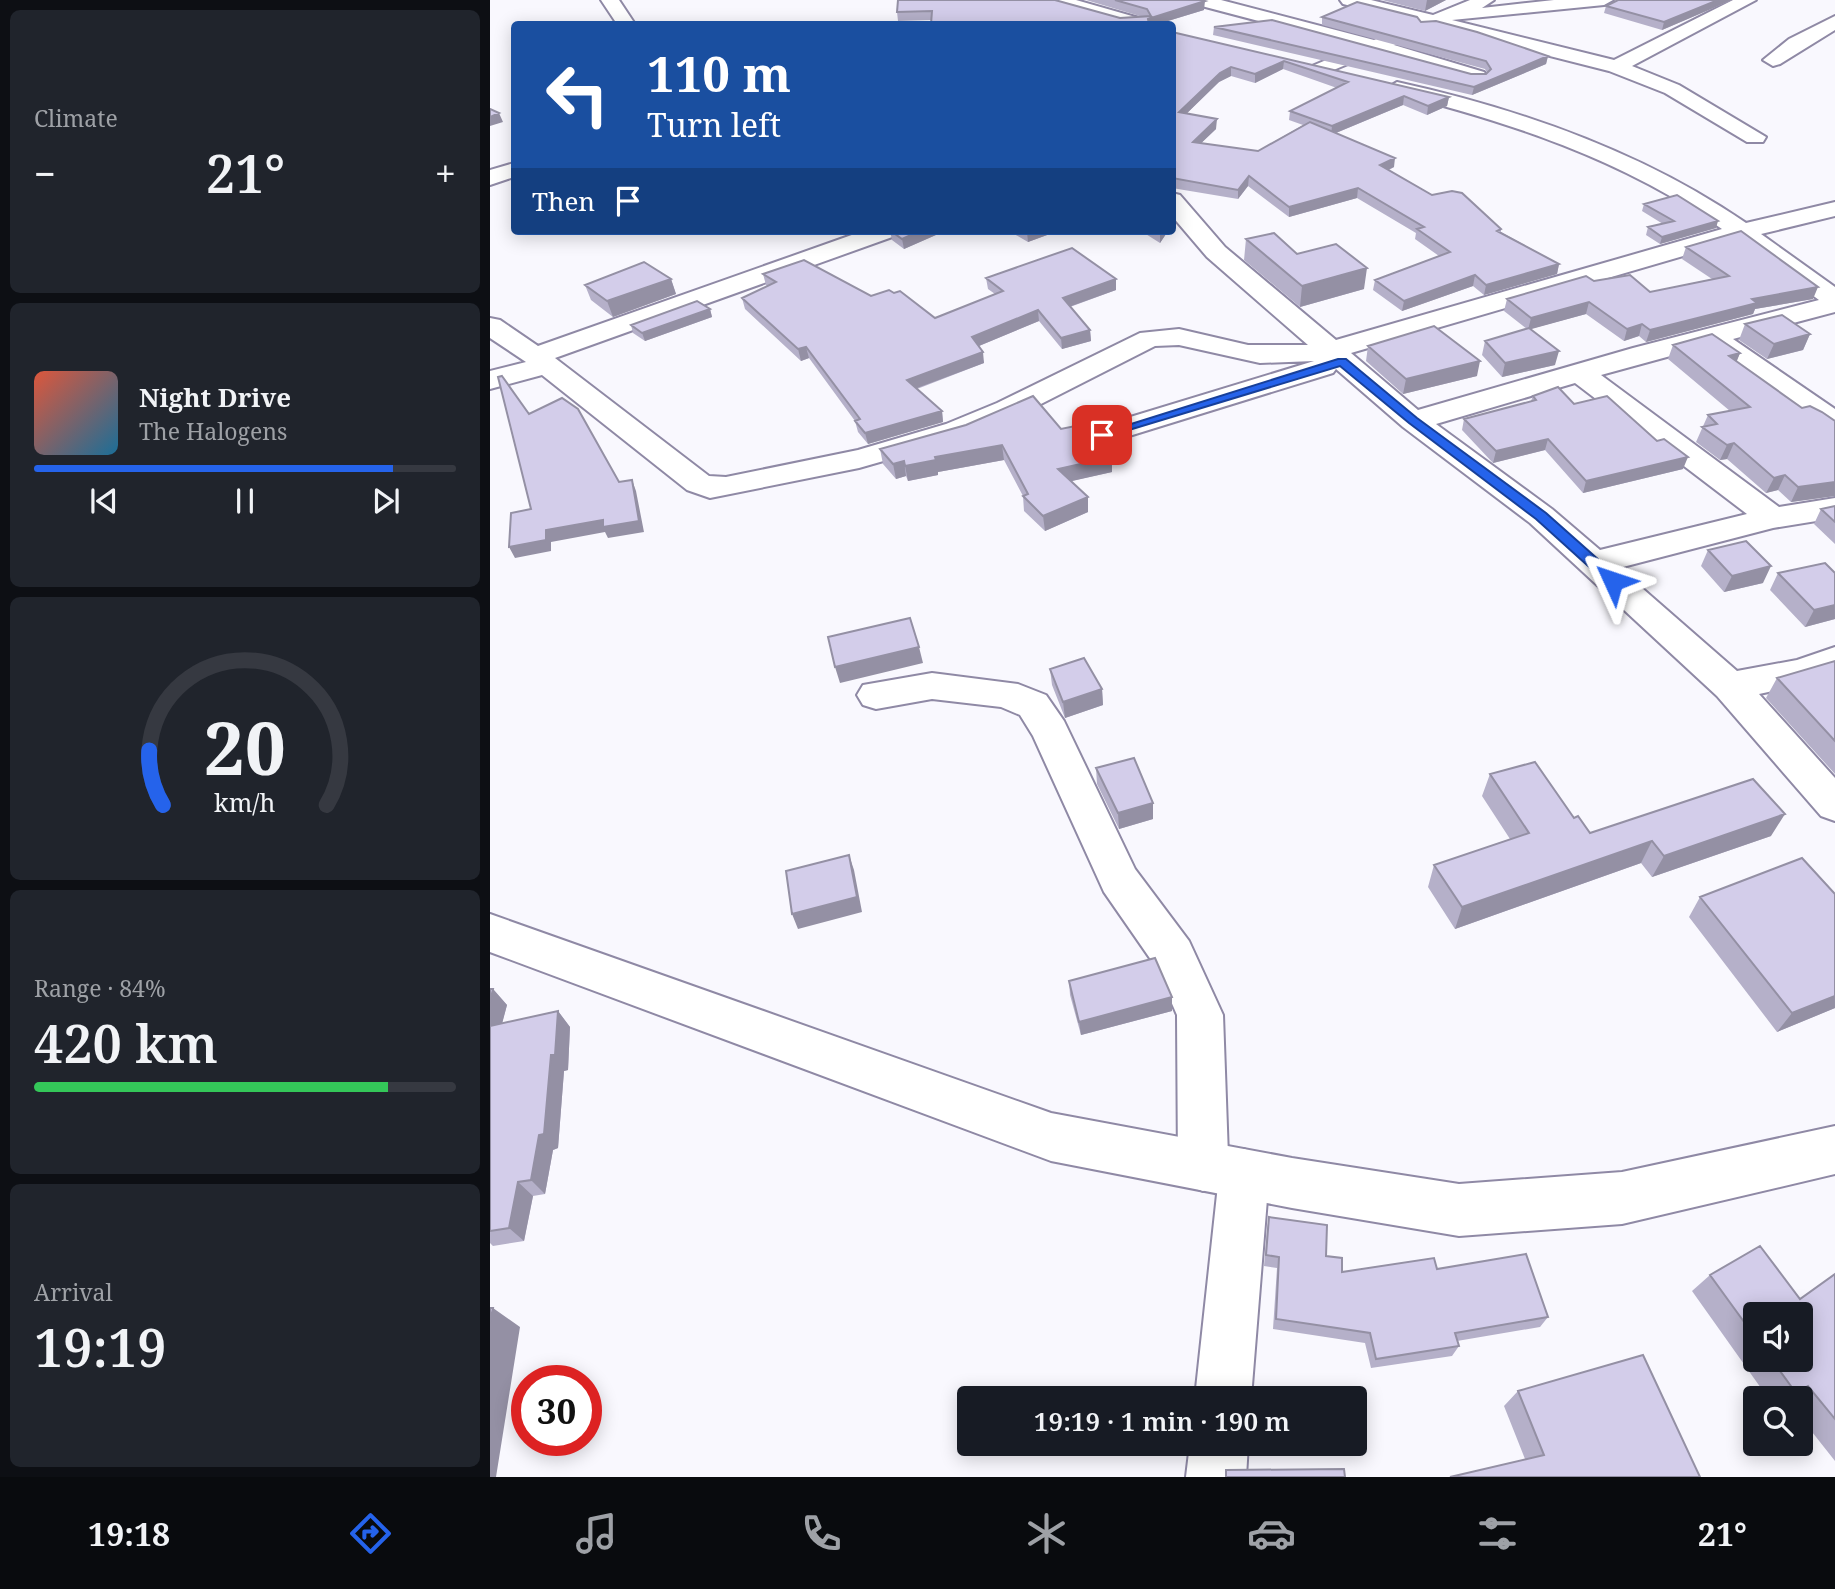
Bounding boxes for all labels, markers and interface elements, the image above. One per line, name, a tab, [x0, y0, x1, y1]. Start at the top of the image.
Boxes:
text: 110 m	[647, 40, 791, 106]
icon: left	[532, 49, 623, 140]
text: Climate	[34, 102, 118, 134]
text: Turn left	[647, 103, 781, 146]
text: 21°	[206, 137, 285, 208]
text: −	[34, 147, 56, 199]
text: +	[435, 147, 456, 199]
icon: arrive	[609, 182, 647, 220]
text: Then	[532, 183, 595, 219]
text: Night Drive	[139, 379, 291, 415]
pin	[1072, 405, 1132, 465]
text: The Halogens	[139, 415, 287, 447]
icon: arrive	[1083, 416, 1121, 454]
icon: previous	[85, 482, 123, 520]
icon: pause	[226, 482, 264, 520]
icon: next	[367, 482, 405, 520]
position arrow	[1576, 544, 1650, 618]
text: 20	[204, 697, 286, 796]
text: km/h	[214, 784, 276, 818]
text: Range · 84%	[34, 972, 166, 1004]
text: 420 km	[34, 1007, 218, 1078]
text: Arrival	[34, 1276, 113, 1308]
map controls	[1743, 1302, 1813, 1456]
button: sound	[1743, 1302, 1813, 1372]
text: 19:19	[34, 1311, 167, 1382]
speed limit sign: 30	[511, 1365, 602, 1456]
button: search	[1743, 1386, 1813, 1456]
text: 19:19 · 1 min · 190 m	[1034, 1403, 1290, 1439]
icon: directions	[346, 1509, 395, 1558]
icon: music	[572, 1509, 621, 1558]
icon: phone	[797, 1509, 846, 1558]
icon: climate	[1022, 1509, 1071, 1558]
icon: car	[1247, 1509, 1296, 1558]
icon: filters	[1473, 1509, 1522, 1558]
text: 19:18	[88, 1512, 170, 1555]
text: 21°	[1698, 1512, 1747, 1555]

